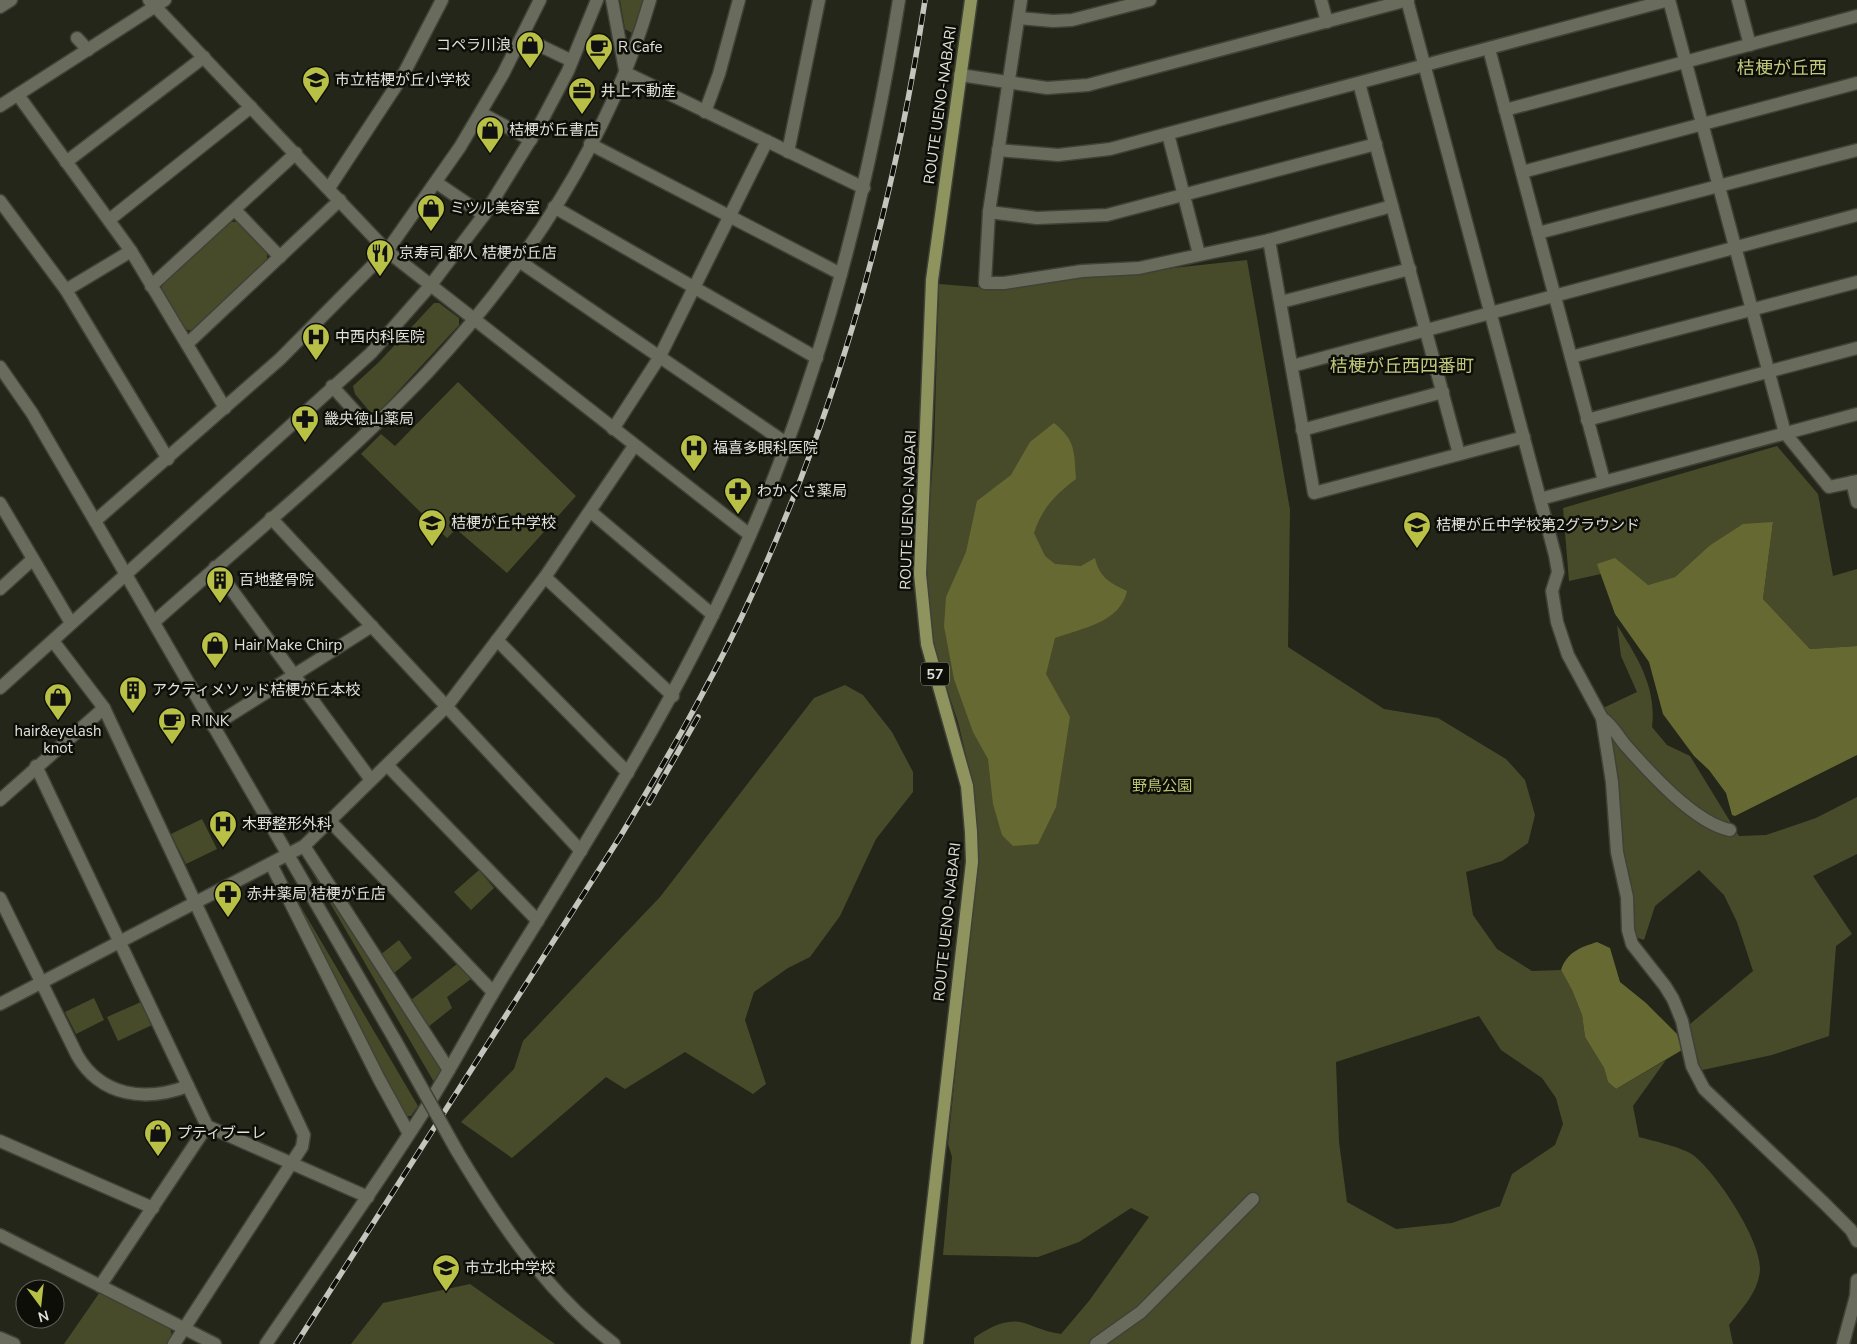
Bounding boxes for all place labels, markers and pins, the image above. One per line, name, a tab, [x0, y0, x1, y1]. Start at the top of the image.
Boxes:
shop icon: コペラ川浪	[515, 30, 545, 69]
cafe icon: R Cafe	[584, 32, 614, 71]
place label: コペラ川浪	[436, 35, 511, 55]
place label: R Cafe	[618, 37, 662, 57]
school or university icon: 市立桔梗が丘小学校	[301, 65, 331, 104]
place label: 市立桔梗が丘小学校	[335, 70, 470, 90]
office icon: 井上不動産	[567, 76, 597, 115]
place label: 井上不動産	[601, 81, 676, 101]
shop icon: 桔梗が丘書店	[475, 115, 505, 154]
place label: 桔梗が丘書店	[509, 120, 599, 140]
shop icon: ミツル美容室	[416, 193, 446, 232]
place label: ミツル美容室	[450, 198, 540, 218]
restaurant icon: 京寿司 都人 桔梗が丘店	[365, 238, 395, 277]
place label: 京寿司 都人 桔梗が丘店	[399, 243, 557, 263]
hospital icon: 中西内科医院	[301, 322, 331, 361]
place label: 中西内科医院	[335, 327, 425, 347]
pharmacy icon: 畿央徳山薬局	[290, 404, 320, 443]
place label: 畿央徳山薬局	[324, 409, 414, 429]
hospital icon: 福喜多眼科医院	[679, 433, 709, 472]
place label: 福喜多眼科医院	[713, 438, 818, 458]
pharmacy icon: わかくさ薬局	[723, 476, 753, 515]
place label: わかくさ薬局	[757, 481, 847, 501]
school or university icon: 桔梗が丘中学校	[417, 508, 447, 547]
school or university icon: 桔梗が丘中学校第2グラウンド	[1402, 510, 1432, 549]
place label: 桔梗が丘中学校	[451, 513, 556, 533]
place label: 桔梗が丘中学校第2グラウンド	[1436, 515, 1640, 535]
building icon: 百地整骨院	[205, 565, 235, 604]
place label: 百地整骨院	[239, 570, 314, 590]
shop icon: Hair Make Chirp	[200, 630, 230, 669]
place label: Hair Make Chirp	[234, 635, 342, 655]
building icon: アクティメソッド桔梗が丘本校	[118, 675, 148, 714]
place label: アクティメソッド桔梗が丘本校	[152, 680, 360, 700]
shop icon: hair&eyelash knot	[43, 682, 73, 721]
cafe icon: R INK	[157, 706, 187, 745]
place label: R INK	[191, 711, 230, 731]
place label: hair&eyelash knot	[15, 721, 102, 758]
hospital icon: 木野整形外科	[208, 809, 238, 848]
place label: 木野整形外科	[242, 814, 332, 834]
pharmacy icon: 赤井薬局 桔梗が丘店	[213, 879, 243, 918]
place label: 赤井薬局 桔梗が丘店	[247, 884, 386, 904]
shop icon: プティブーレ	[143, 1118, 173, 1157]
place label: プティブーレ	[177, 1123, 266, 1143]
school or university icon: 市立北中学校	[431, 1253, 461, 1292]
place label: 市立北中学校	[465, 1258, 555, 1278]

